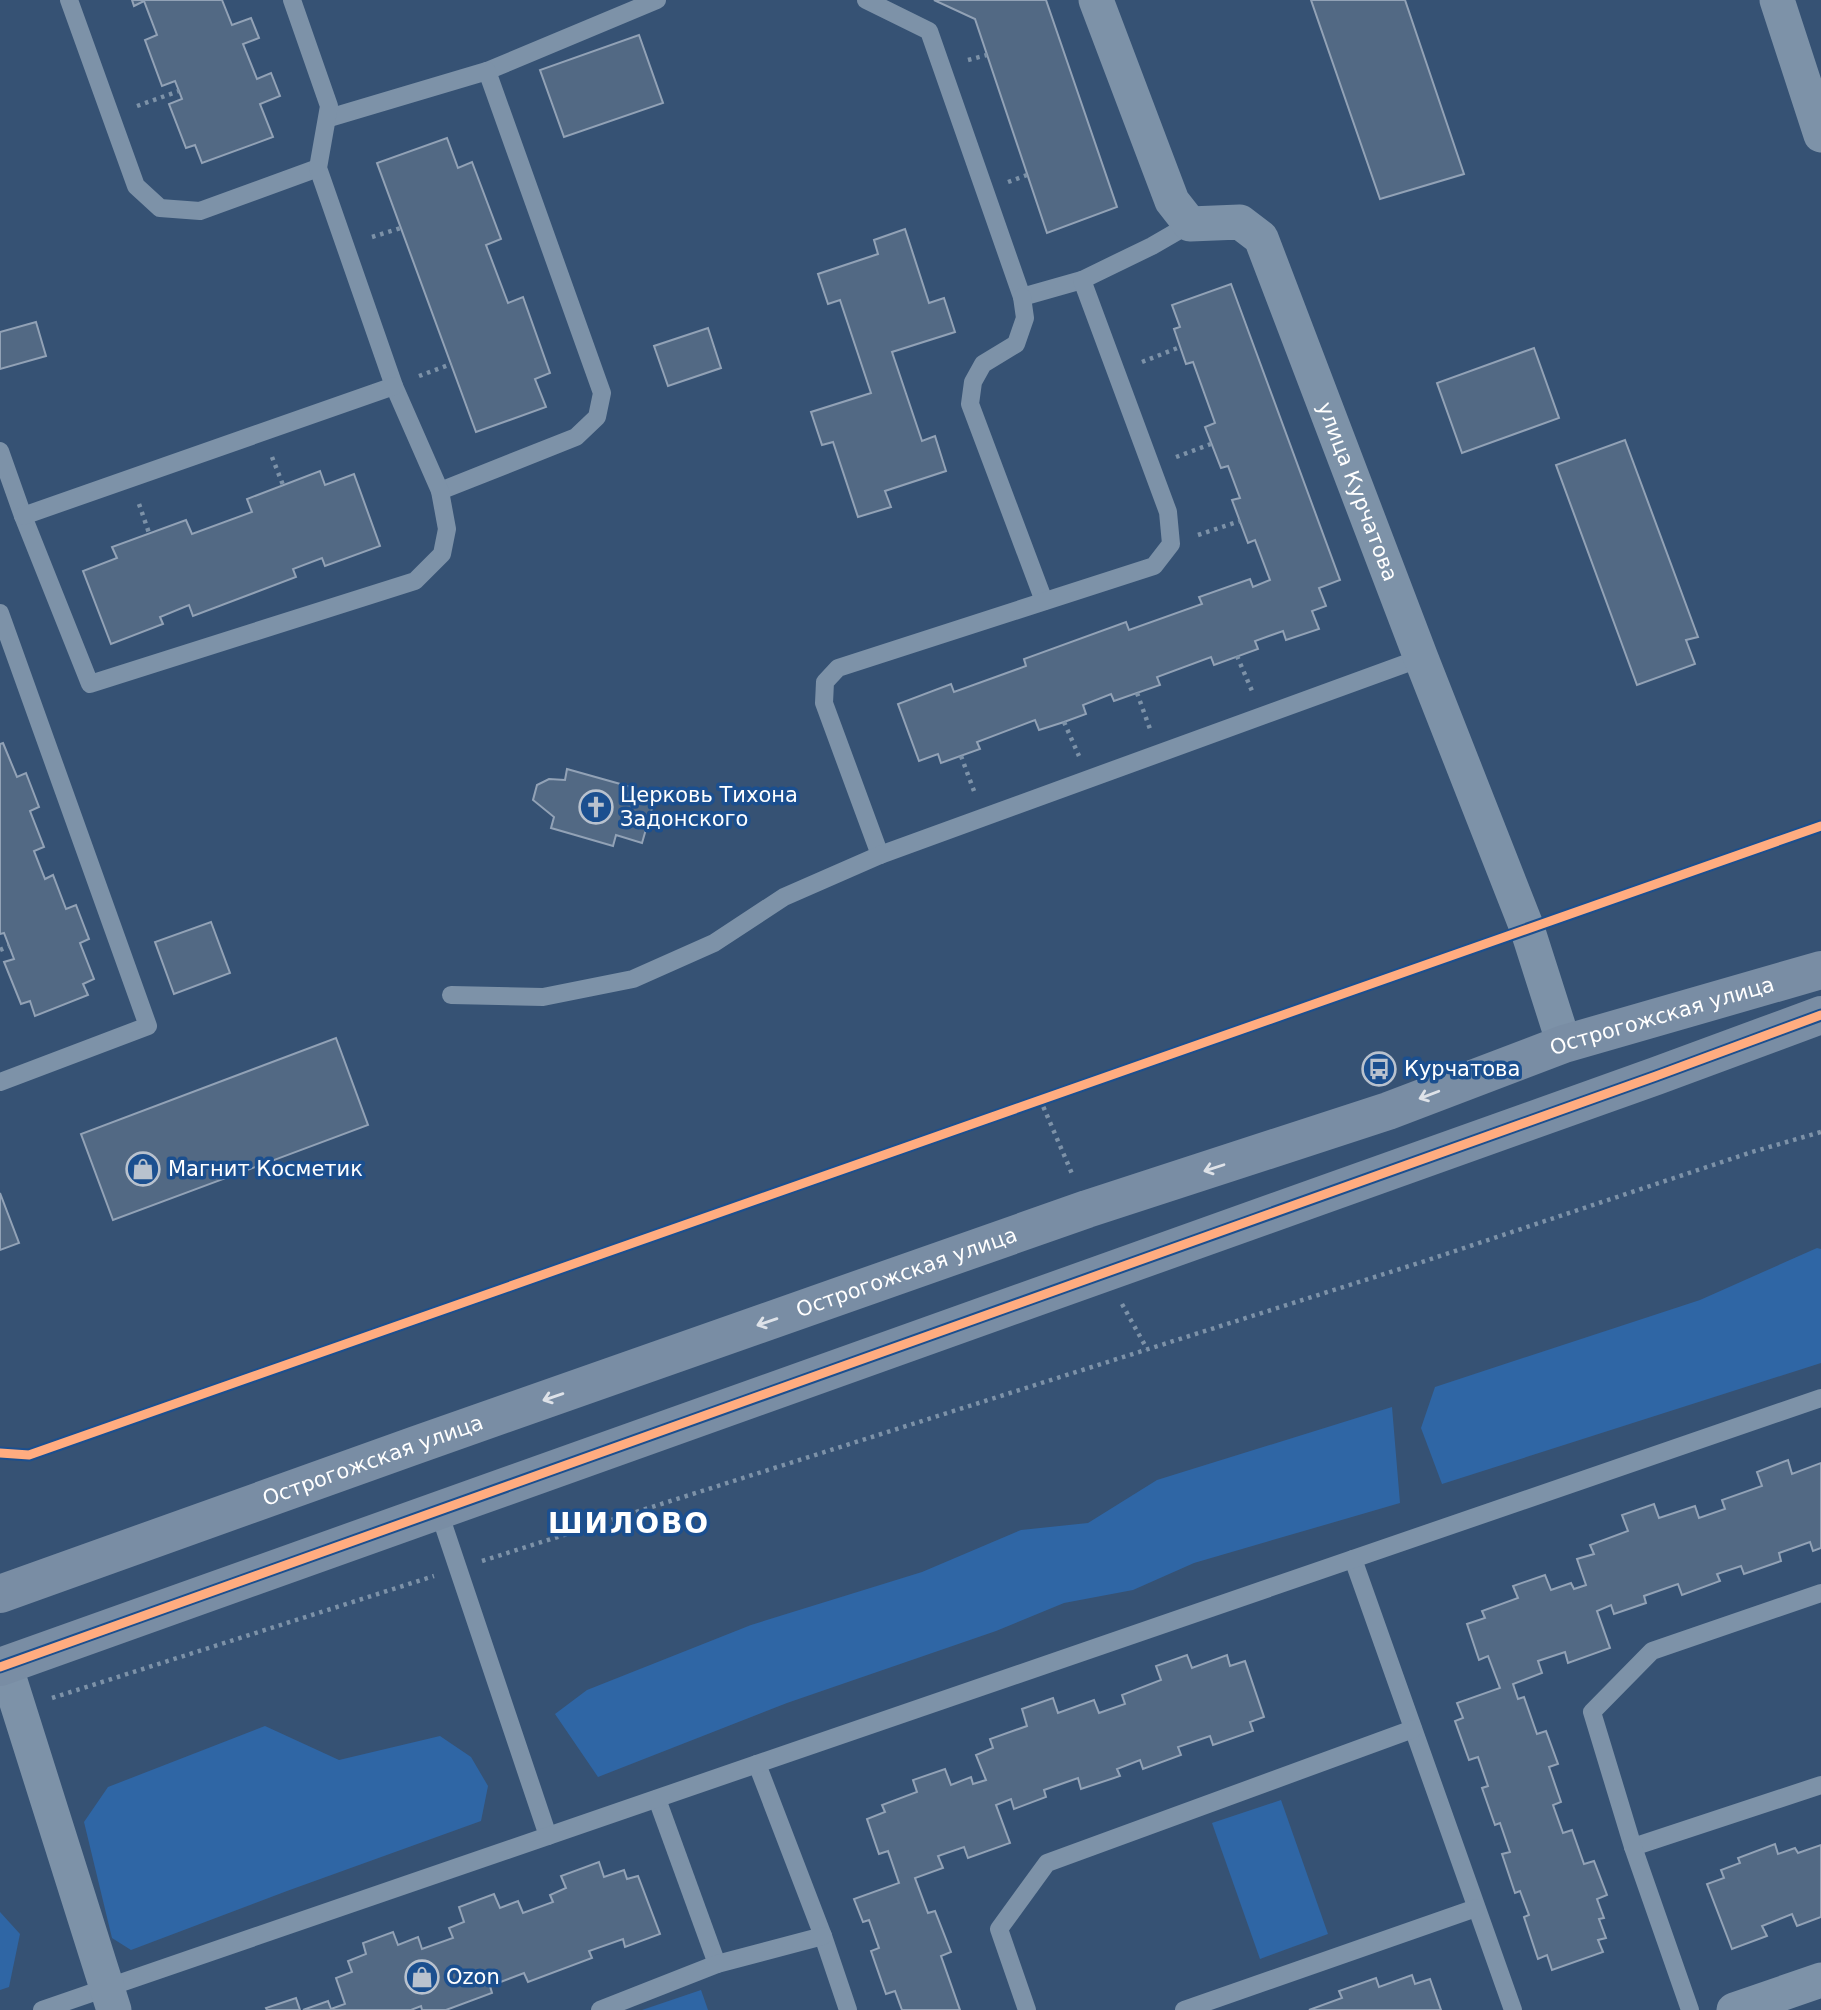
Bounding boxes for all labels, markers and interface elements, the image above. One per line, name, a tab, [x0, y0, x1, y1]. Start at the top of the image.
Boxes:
street label: улица Курчатова	[1313, 399, 1403, 585]
place label: Церковь Тихона Задонского	[620, 783, 798, 831]
church icon: Церковь Тихона Задонского	[577, 788, 615, 826]
street label: Острогожская улица	[1546, 972, 1777, 1060]
bus stop icon: Курчатова	[1360, 1050, 1398, 1088]
place label: Курчатова	[1404, 1057, 1520, 1081]
one-way arrow	[1419, 1090, 1441, 1102]
shop icon: Магнит Косметик	[124, 1150, 162, 1188]
place label: Магнит Косметик	[168, 1157, 363, 1181]
one-way arrow	[1203, 1162, 1225, 1175]
street label: Острогожская улица	[793, 1223, 1020, 1322]
one-way arrow	[757, 1317, 779, 1329]
one-way arrow	[542, 1392, 564, 1404]
street label: Острогожская улица	[259, 1410, 486, 1511]
district label: ШИЛОВО	[548, 1507, 710, 1540]
shop icon: Ozon	[403, 1958, 441, 1996]
place label: Ozon	[446, 1965, 500, 1989]

